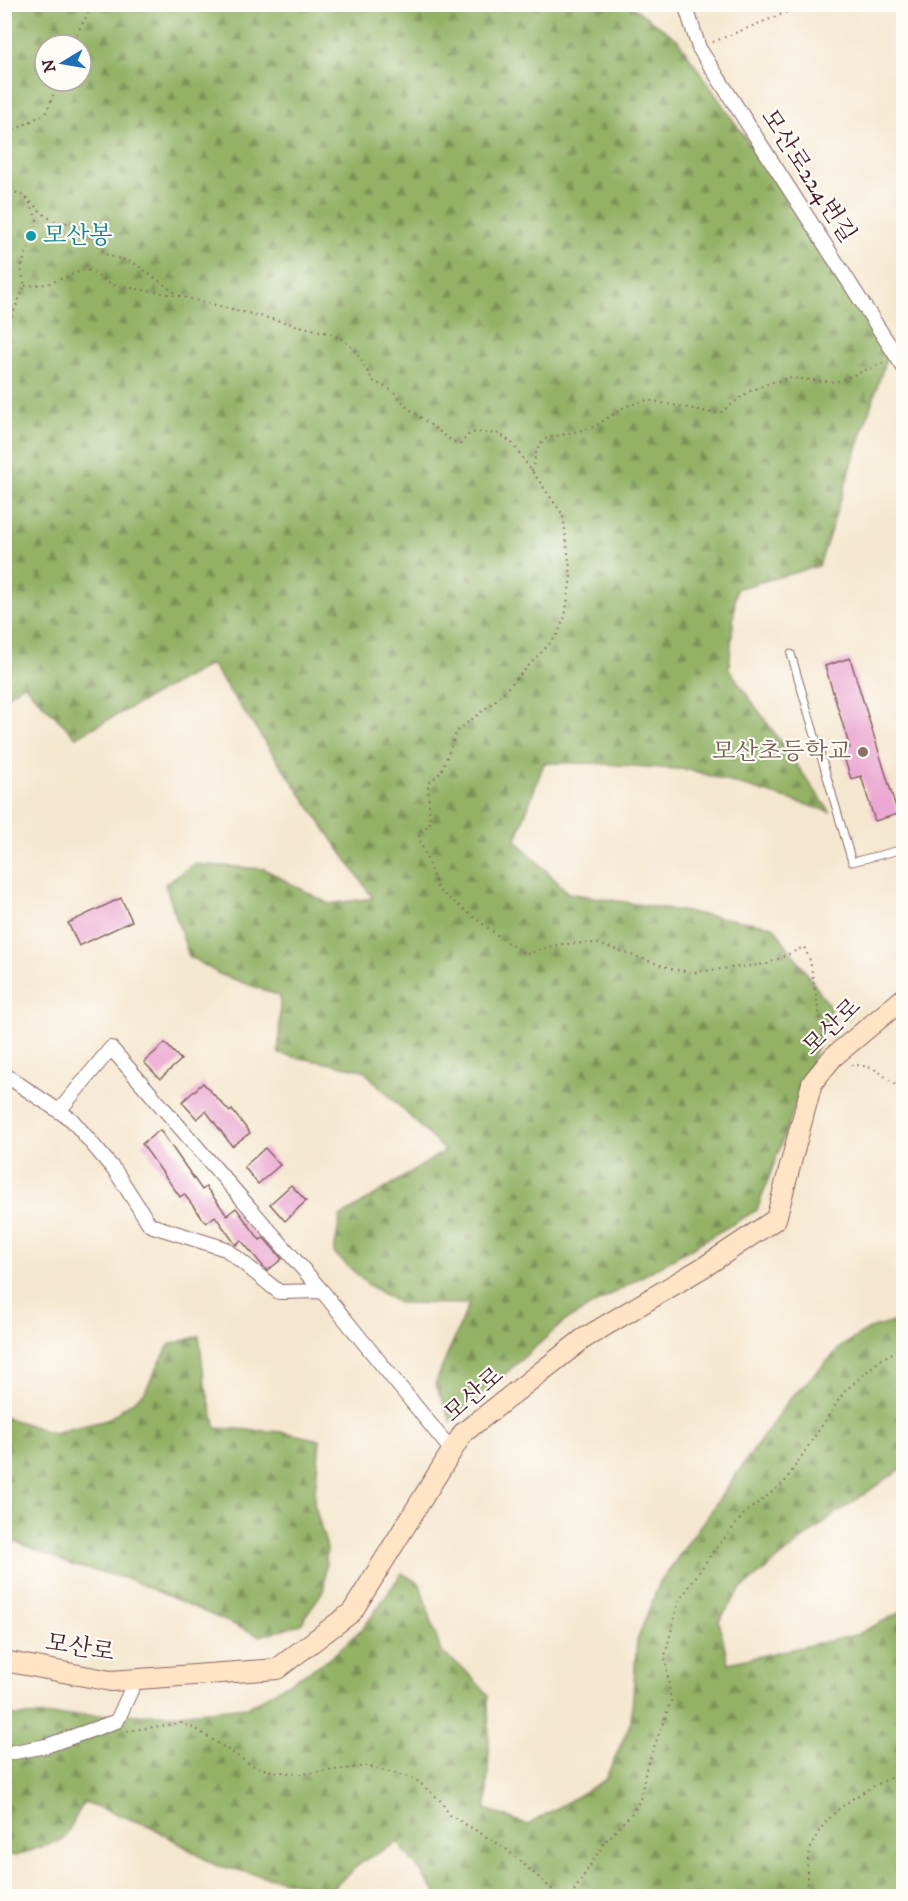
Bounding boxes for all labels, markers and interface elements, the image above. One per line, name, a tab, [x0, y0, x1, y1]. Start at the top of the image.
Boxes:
north arrow	[33, 33, 93, 93]
text: N	[38, 57, 60, 74]
street label: 모산로224번길	[754, 104, 862, 248]
place label: 모산봉	[43, 221, 113, 251]
marker: 모산봉	[24, 229, 38, 243]
place label: 모산초등학교	[712, 737, 851, 767]
marker: 모산초등학교	[856, 745, 870, 759]
street label: 모산로	[797, 992, 867, 1062]
street label: 모산로	[438, 1361, 510, 1429]
street label: 모산로	[43, 1628, 117, 1668]

